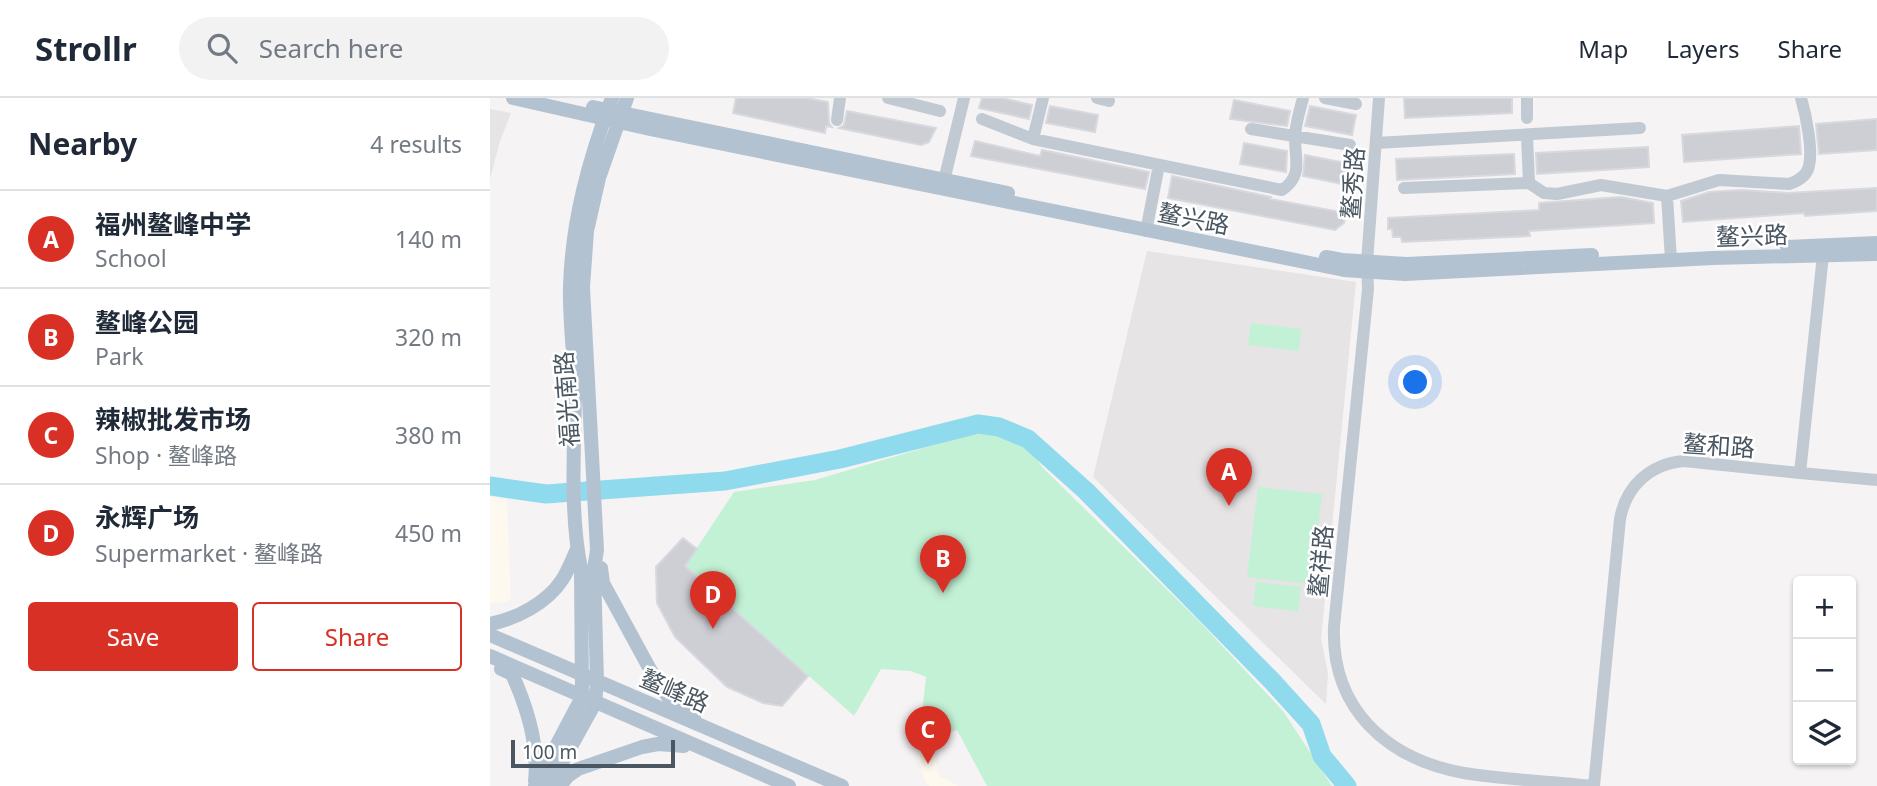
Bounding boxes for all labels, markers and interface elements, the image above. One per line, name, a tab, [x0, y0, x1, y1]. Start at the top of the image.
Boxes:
search box	[179, 17, 669, 80]
text: Strollr	[35, 26, 137, 71]
icon: search	[203, 29, 241, 67]
text: Search here	[259, 30, 403, 66]
text: Map	[1578, 32, 1628, 65]
text: Layers	[1666, 32, 1740, 65]
text: Share	[1778, 32, 1842, 65]
text: Nearby	[28, 123, 137, 164]
text: 4 results	[370, 128, 462, 160]
street label: 鳌秀路	[1333, 146, 1371, 220]
street label: 鳌兴路	[1156, 195, 1232, 241]
text: 福州鳌峰中学	[95, 206, 251, 242]
street label: 鳌兴路	[1715, 217, 1789, 253]
text: A	[43, 223, 59, 255]
text: 140 m	[395, 223, 462, 255]
text: School	[95, 242, 167, 274]
text: 鳌峰公园	[95, 304, 199, 340]
text: B	[43, 321, 59, 353]
text: 320 m	[395, 321, 462, 353]
text: Park	[95, 340, 144, 372]
street label: 福光南路	[546, 350, 586, 448]
your location	[1398, 365, 1432, 399]
text: 辣椒批发市场	[95, 401, 251, 437]
text: C	[44, 419, 58, 451]
text: 380 m	[395, 419, 462, 451]
street label: 鳌和路	[1682, 426, 1756, 464]
text: Shop · 鳌峰路	[95, 439, 237, 471]
pin: A	[1206, 448, 1252, 506]
text: 永辉广场	[95, 499, 199, 535]
text: D	[43, 517, 59, 549]
text: 450 m	[395, 517, 462, 549]
street label: 鳌祥路	[1300, 524, 1340, 598]
pin: B	[920, 535, 966, 593]
text: Supermarket · 鳌峰路	[95, 537, 323, 569]
pin: D	[690, 571, 736, 629]
map controls	[1793, 576, 1856, 765]
button: +	[1793, 576, 1856, 639]
button: Save	[28, 602, 238, 671]
button: Share	[252, 602, 462, 671]
button: −	[1793, 639, 1856, 702]
street label: 鳌峰路	[635, 661, 715, 719]
button: layers	[1793, 702, 1856, 765]
pin: C	[905, 706, 951, 764]
scale bar	[511, 737, 676, 769]
text: 100 m	[522, 739, 577, 765]

